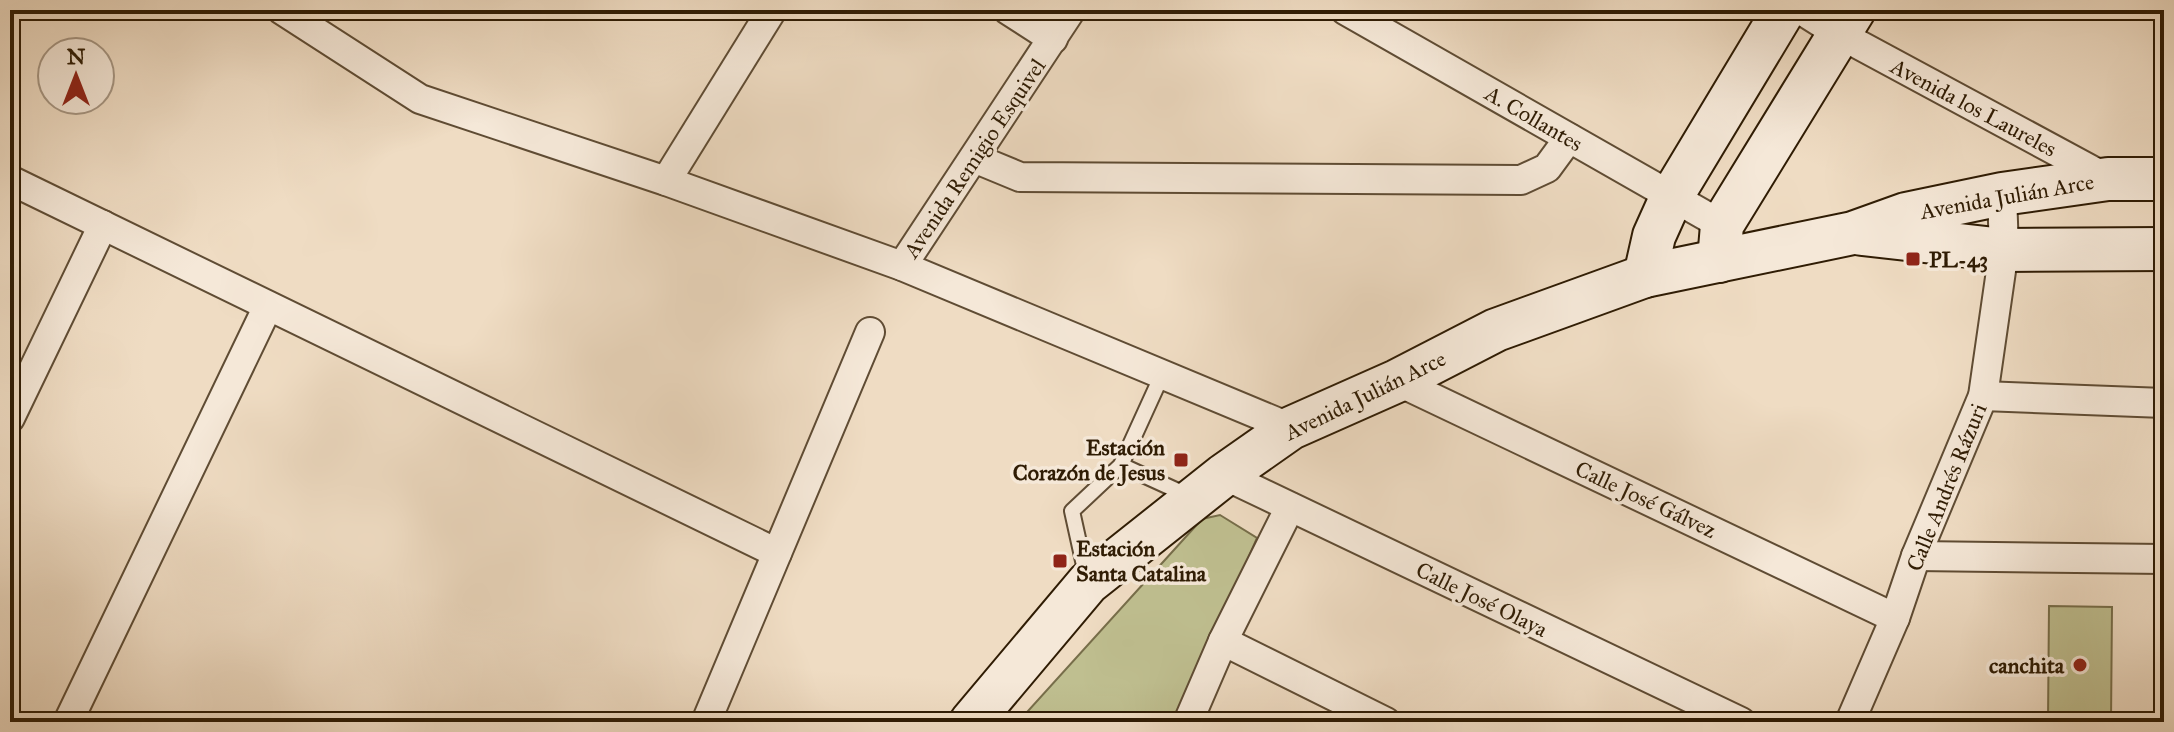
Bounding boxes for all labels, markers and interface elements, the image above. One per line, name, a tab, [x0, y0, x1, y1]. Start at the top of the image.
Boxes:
north arrow	[36, 36, 116, 116]
text: N	[67, 43, 86, 70]
street label: Avenida los Laureles	[1885, 52, 2061, 163]
street label: Avenida Remigio Esquivel	[897, 53, 1051, 264]
street label: A. Collantes	[1479, 79, 1587, 157]
street label: Avenida Julián Arce	[1917, 168, 2096, 225]
place label: PL-43	[1929, 246, 1988, 273]
marker: PL-43	[1904, 250, 1922, 268]
street label: Avenida Julián Arce	[1279, 345, 1450, 447]
street label: Calle Andrés Rázuri	[1900, 399, 1992, 575]
place label: Estación Corazón de Jesus	[1013, 434, 1165, 487]
marker: Estación Corazón de Jesus	[1172, 451, 1190, 469]
street label: Calle José Gálvez	[1571, 455, 1721, 544]
place label: Estación Santa Catalina	[1076, 535, 1207, 587]
marker: Estación Santa Catalina	[1051, 552, 1069, 570]
street label: Calle José Olaya	[1412, 556, 1553, 643]
place label: canchita	[1989, 652, 2065, 679]
marker: canchita	[2071, 656, 2089, 674]

